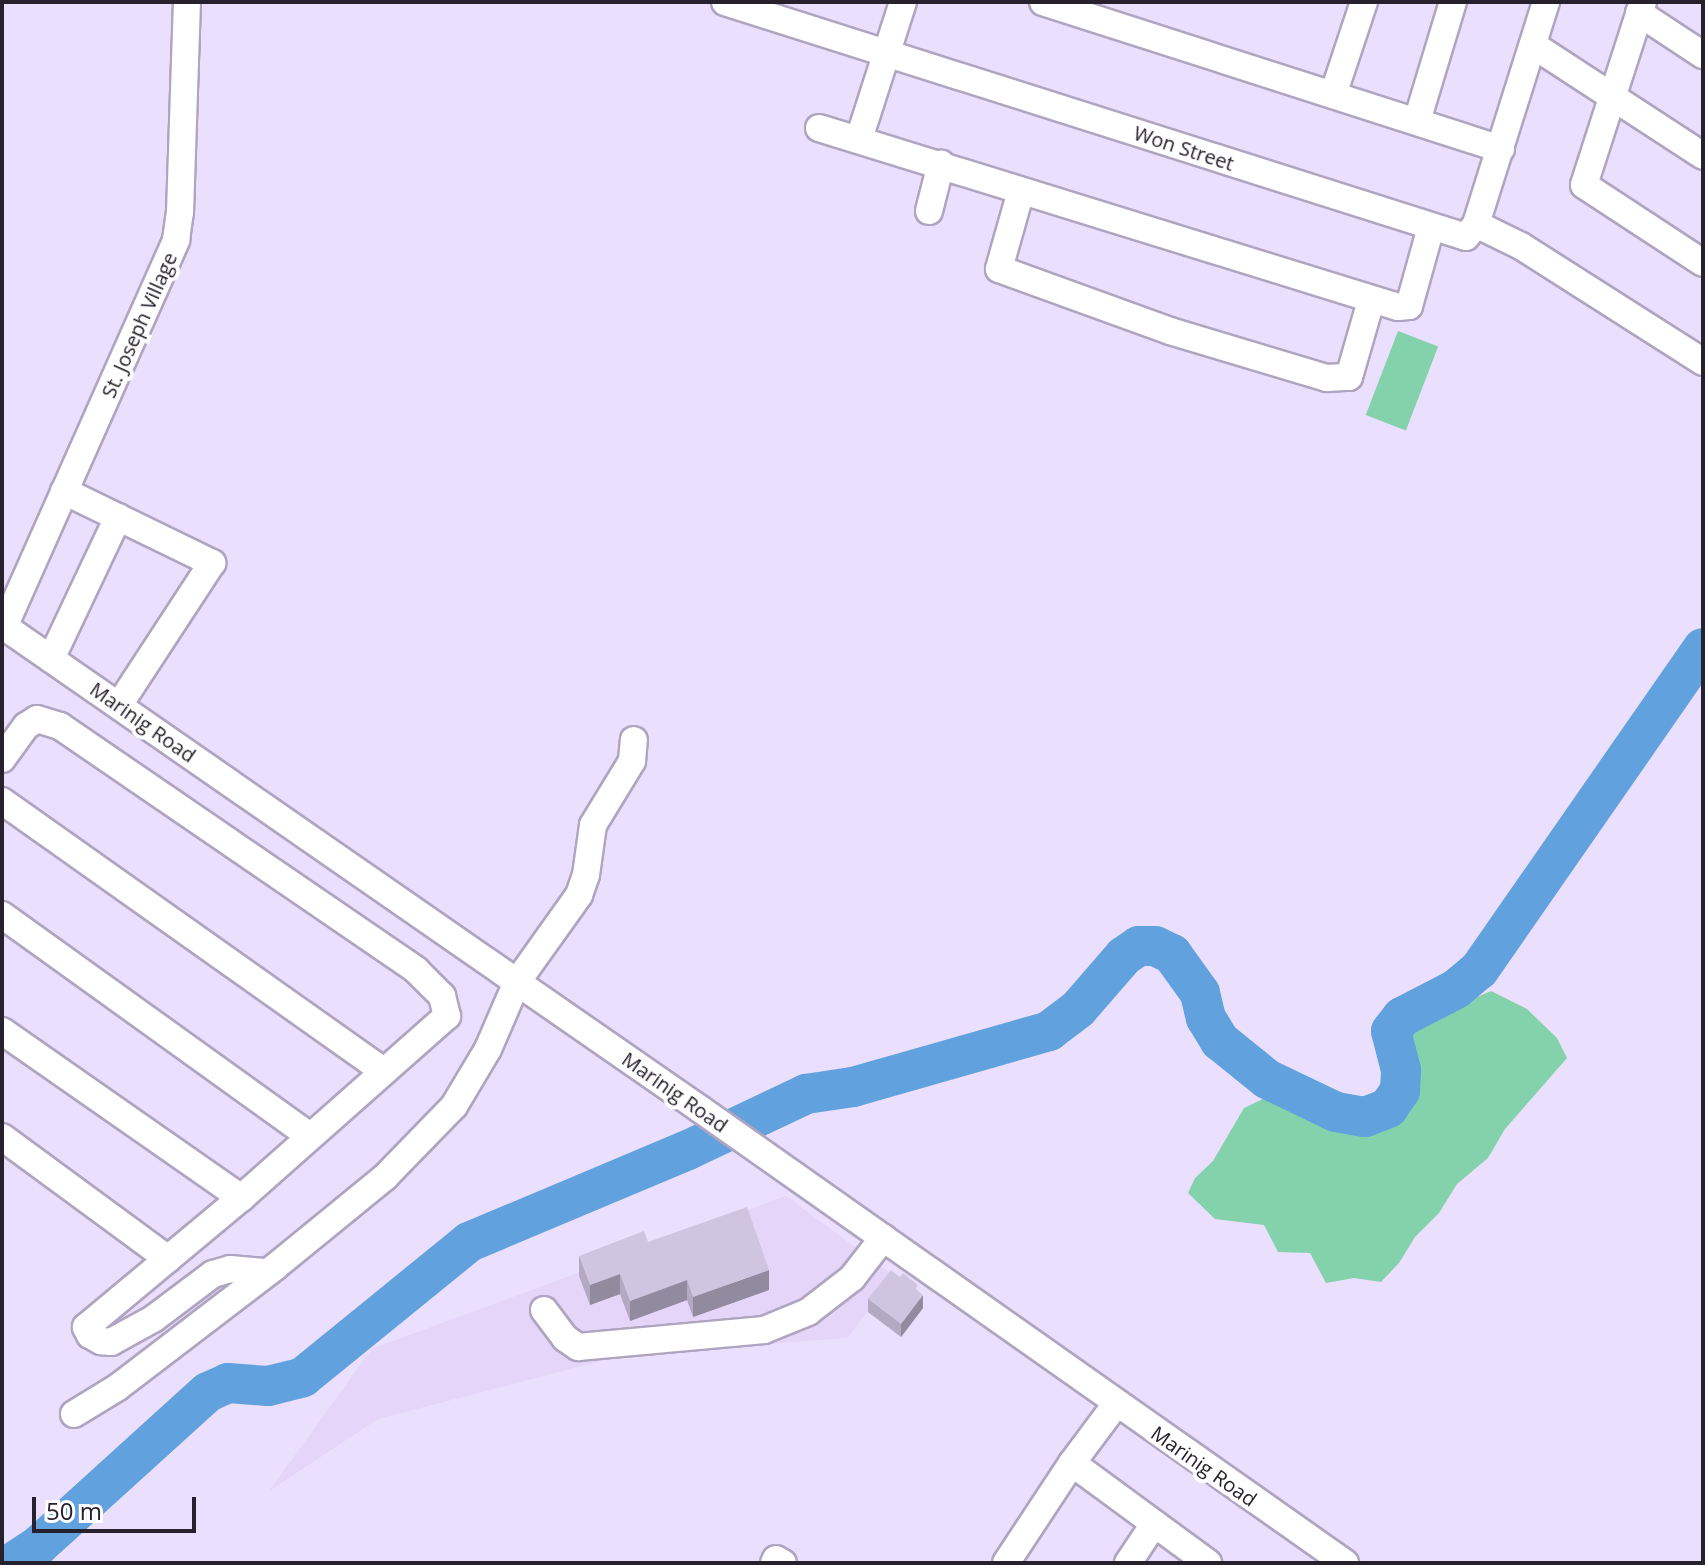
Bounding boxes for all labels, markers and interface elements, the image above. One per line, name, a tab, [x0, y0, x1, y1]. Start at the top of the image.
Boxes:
street label: Won Street	[1131, 121, 1237, 175]
street label: St. Joseph Village	[96, 249, 182, 401]
street label: Marinig Road	[86, 677, 200, 767]
street label: Marinig Road	[618, 1047, 732, 1137]
street label: Marinig Road	[1147, 1421, 1261, 1511]
scale bar	[36, 1481, 200, 1531]
text: 50 m	[46, 1494, 102, 1527]

